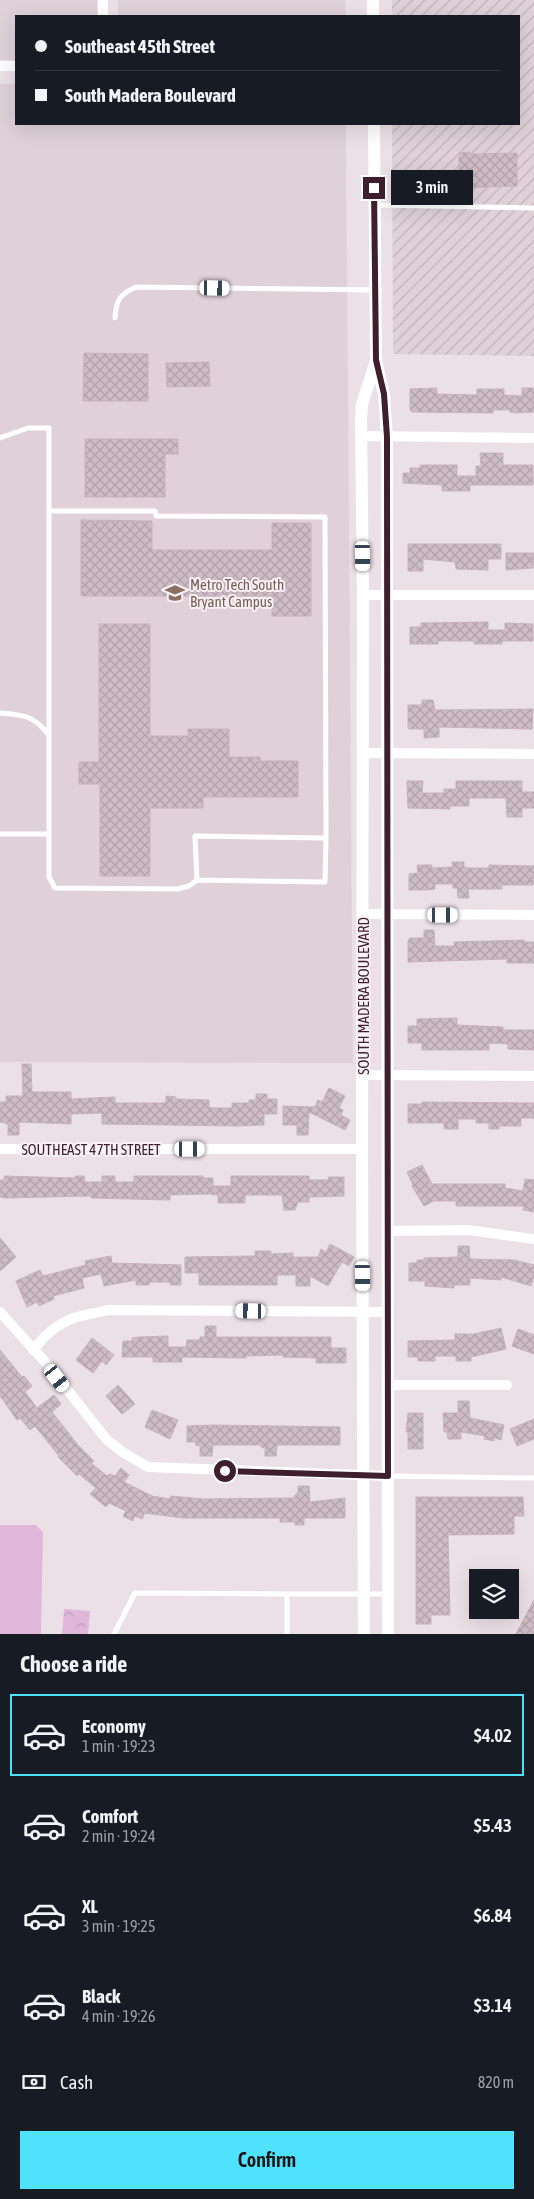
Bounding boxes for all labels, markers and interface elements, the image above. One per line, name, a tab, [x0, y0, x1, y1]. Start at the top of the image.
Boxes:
text: Southeast 45th Street	[65, 35, 215, 57]
text: South Madera Boulevard	[65, 84, 236, 106]
callout: 3 min	[392, 170, 474, 206]
route end	[363, 177, 385, 199]
text: 3 min	[416, 178, 448, 196]
car	[199, 280, 230, 296]
car	[355, 541, 370, 571]
place label: Metro Tech South Bryant Campus	[190, 576, 284, 610]
school or university icon: Metro Tech South Bryant Campus	[164, 582, 186, 604]
car	[428, 908, 458, 923]
street label: SOUTH MADERA BOULEVARD	[355, 917, 372, 1075]
street label: SOUTHEAST 47TH STREET	[21, 1141, 161, 1158]
car	[175, 1142, 205, 1157]
car	[355, 1261, 370, 1291]
car	[235, 1303, 266, 1319]
car	[41, 1362, 72, 1394]
route start	[214, 1460, 236, 1482]
map controls	[469, 1569, 519, 1619]
button: layers	[469, 1569, 519, 1619]
text: Choose a ride	[20, 1651, 127, 1677]
icon: car	[22, 1713, 67, 1758]
text: Economy	[82, 1715, 146, 1737]
text: $4.02	[474, 1724, 512, 1746]
text: 1 min · 19:23	[82, 1737, 155, 1755]
icon: car	[22, 1803, 67, 1848]
text: Comfort	[82, 1805, 138, 1827]
text: $5.43	[474, 1814, 512, 1836]
text: 2 min · 19:24	[82, 1827, 155, 1845]
icon: car	[22, 1893, 67, 1938]
text: XL	[82, 1895, 98, 1917]
text: $6.84	[474, 1904, 512, 1926]
text: 3 min · 19:25	[82, 1917, 155, 1935]
icon: car	[22, 1983, 67, 2028]
text: Black	[82, 1985, 120, 2007]
text: $3.14	[474, 1994, 512, 2016]
text: 4 min · 19:26	[82, 2007, 155, 2025]
icon: cash	[20, 2068, 48, 2096]
text: Cash	[60, 2071, 93, 2093]
text: 820 m	[478, 2073, 514, 2091]
button: Confirm	[20, 2131, 514, 2189]

